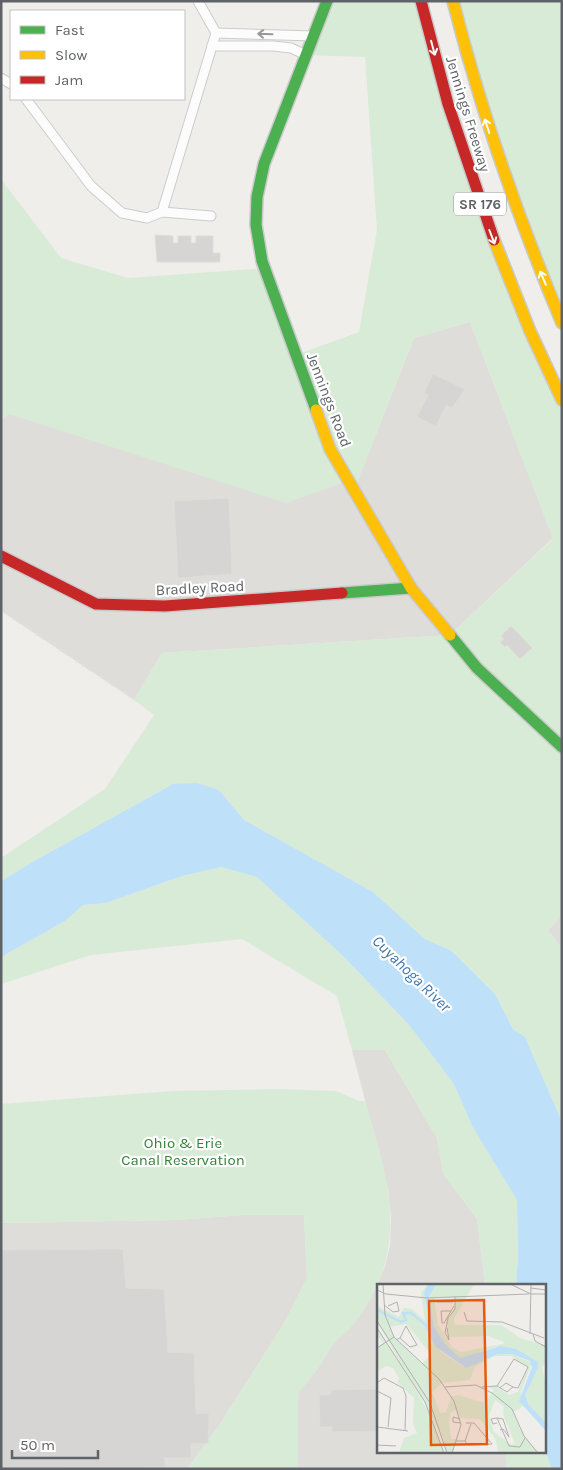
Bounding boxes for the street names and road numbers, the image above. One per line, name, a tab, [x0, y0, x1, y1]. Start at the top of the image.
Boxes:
street label: Jennings Freeway	[442, 54, 494, 174]
road number: SR 176	[454, 192, 506, 215]
street label: Jennings Road	[303, 350, 355, 450]
street label: Bradley Road	[155, 577, 245, 599]

